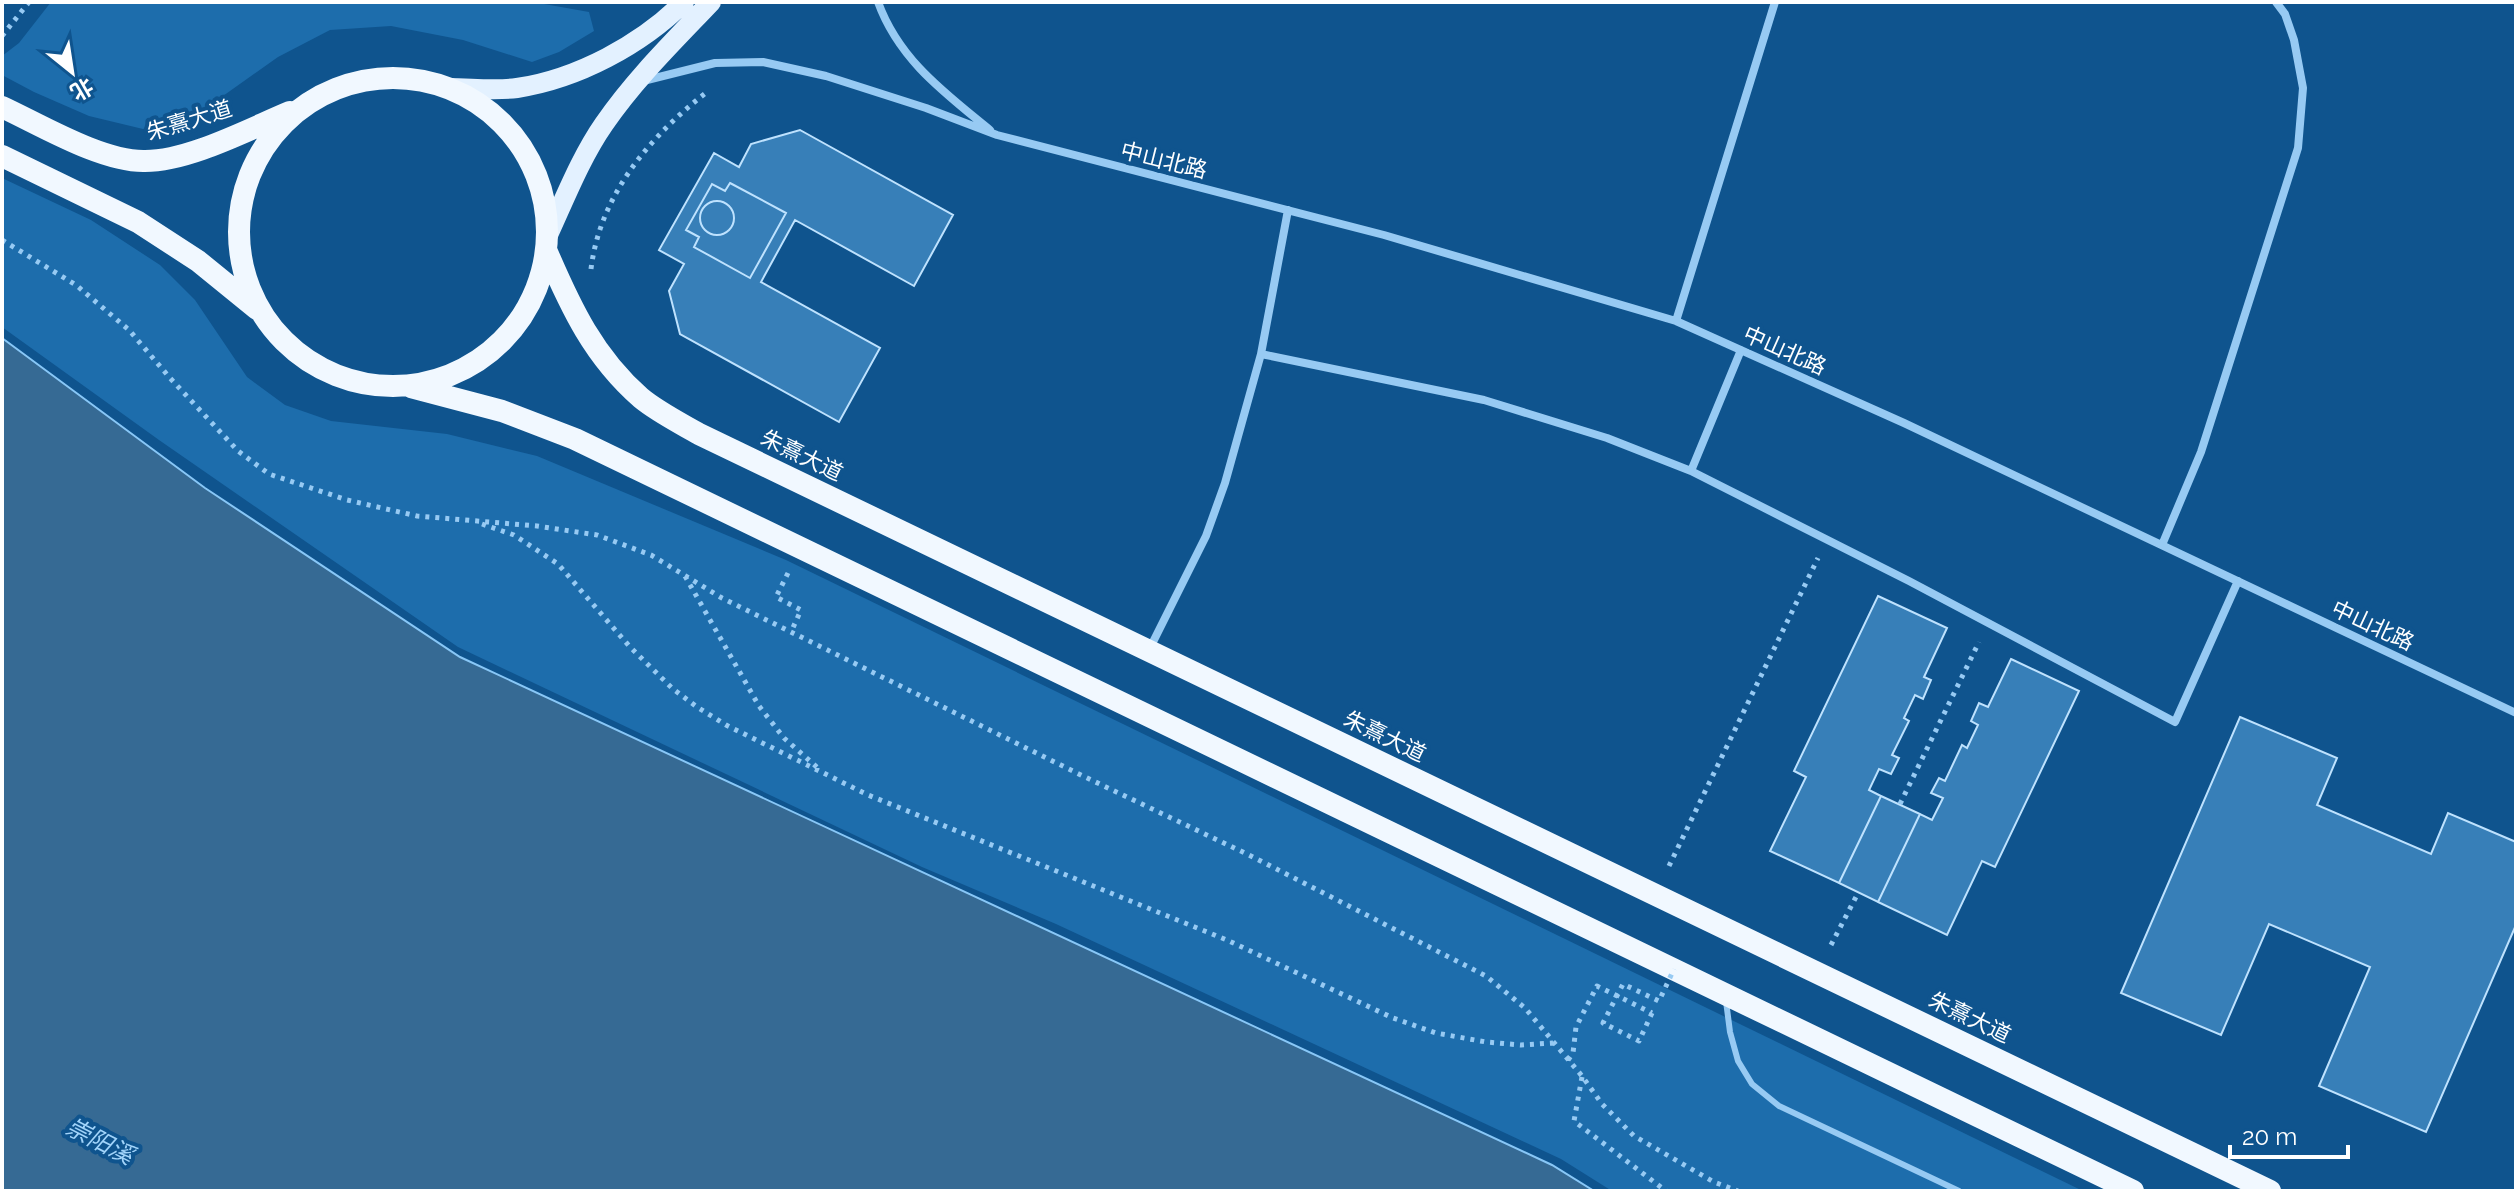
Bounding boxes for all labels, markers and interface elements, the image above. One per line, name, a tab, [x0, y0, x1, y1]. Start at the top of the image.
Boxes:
north arrow	[32, 32, 112, 112]
text: 北	[66, 73, 98, 106]
street label: 朱熹大道	[143, 95, 235, 145]
street label: 中山北路	[1118, 137, 1210, 183]
street label: 中山北路	[1740, 320, 1830, 380]
street label: 朱熹大道	[757, 424, 847, 486]
street label: 中山北路	[2328, 595, 2418, 655]
street label: 朱熹大道	[1340, 705, 1430, 767]
street label: 朱熹大道	[1925, 986, 2015, 1048]
scale bar	[2230, 1109, 2348, 1159]
water label: 崇阳溪	[61, 1112, 141, 1172]
text: 20 m	[2242, 1122, 2297, 1151]

